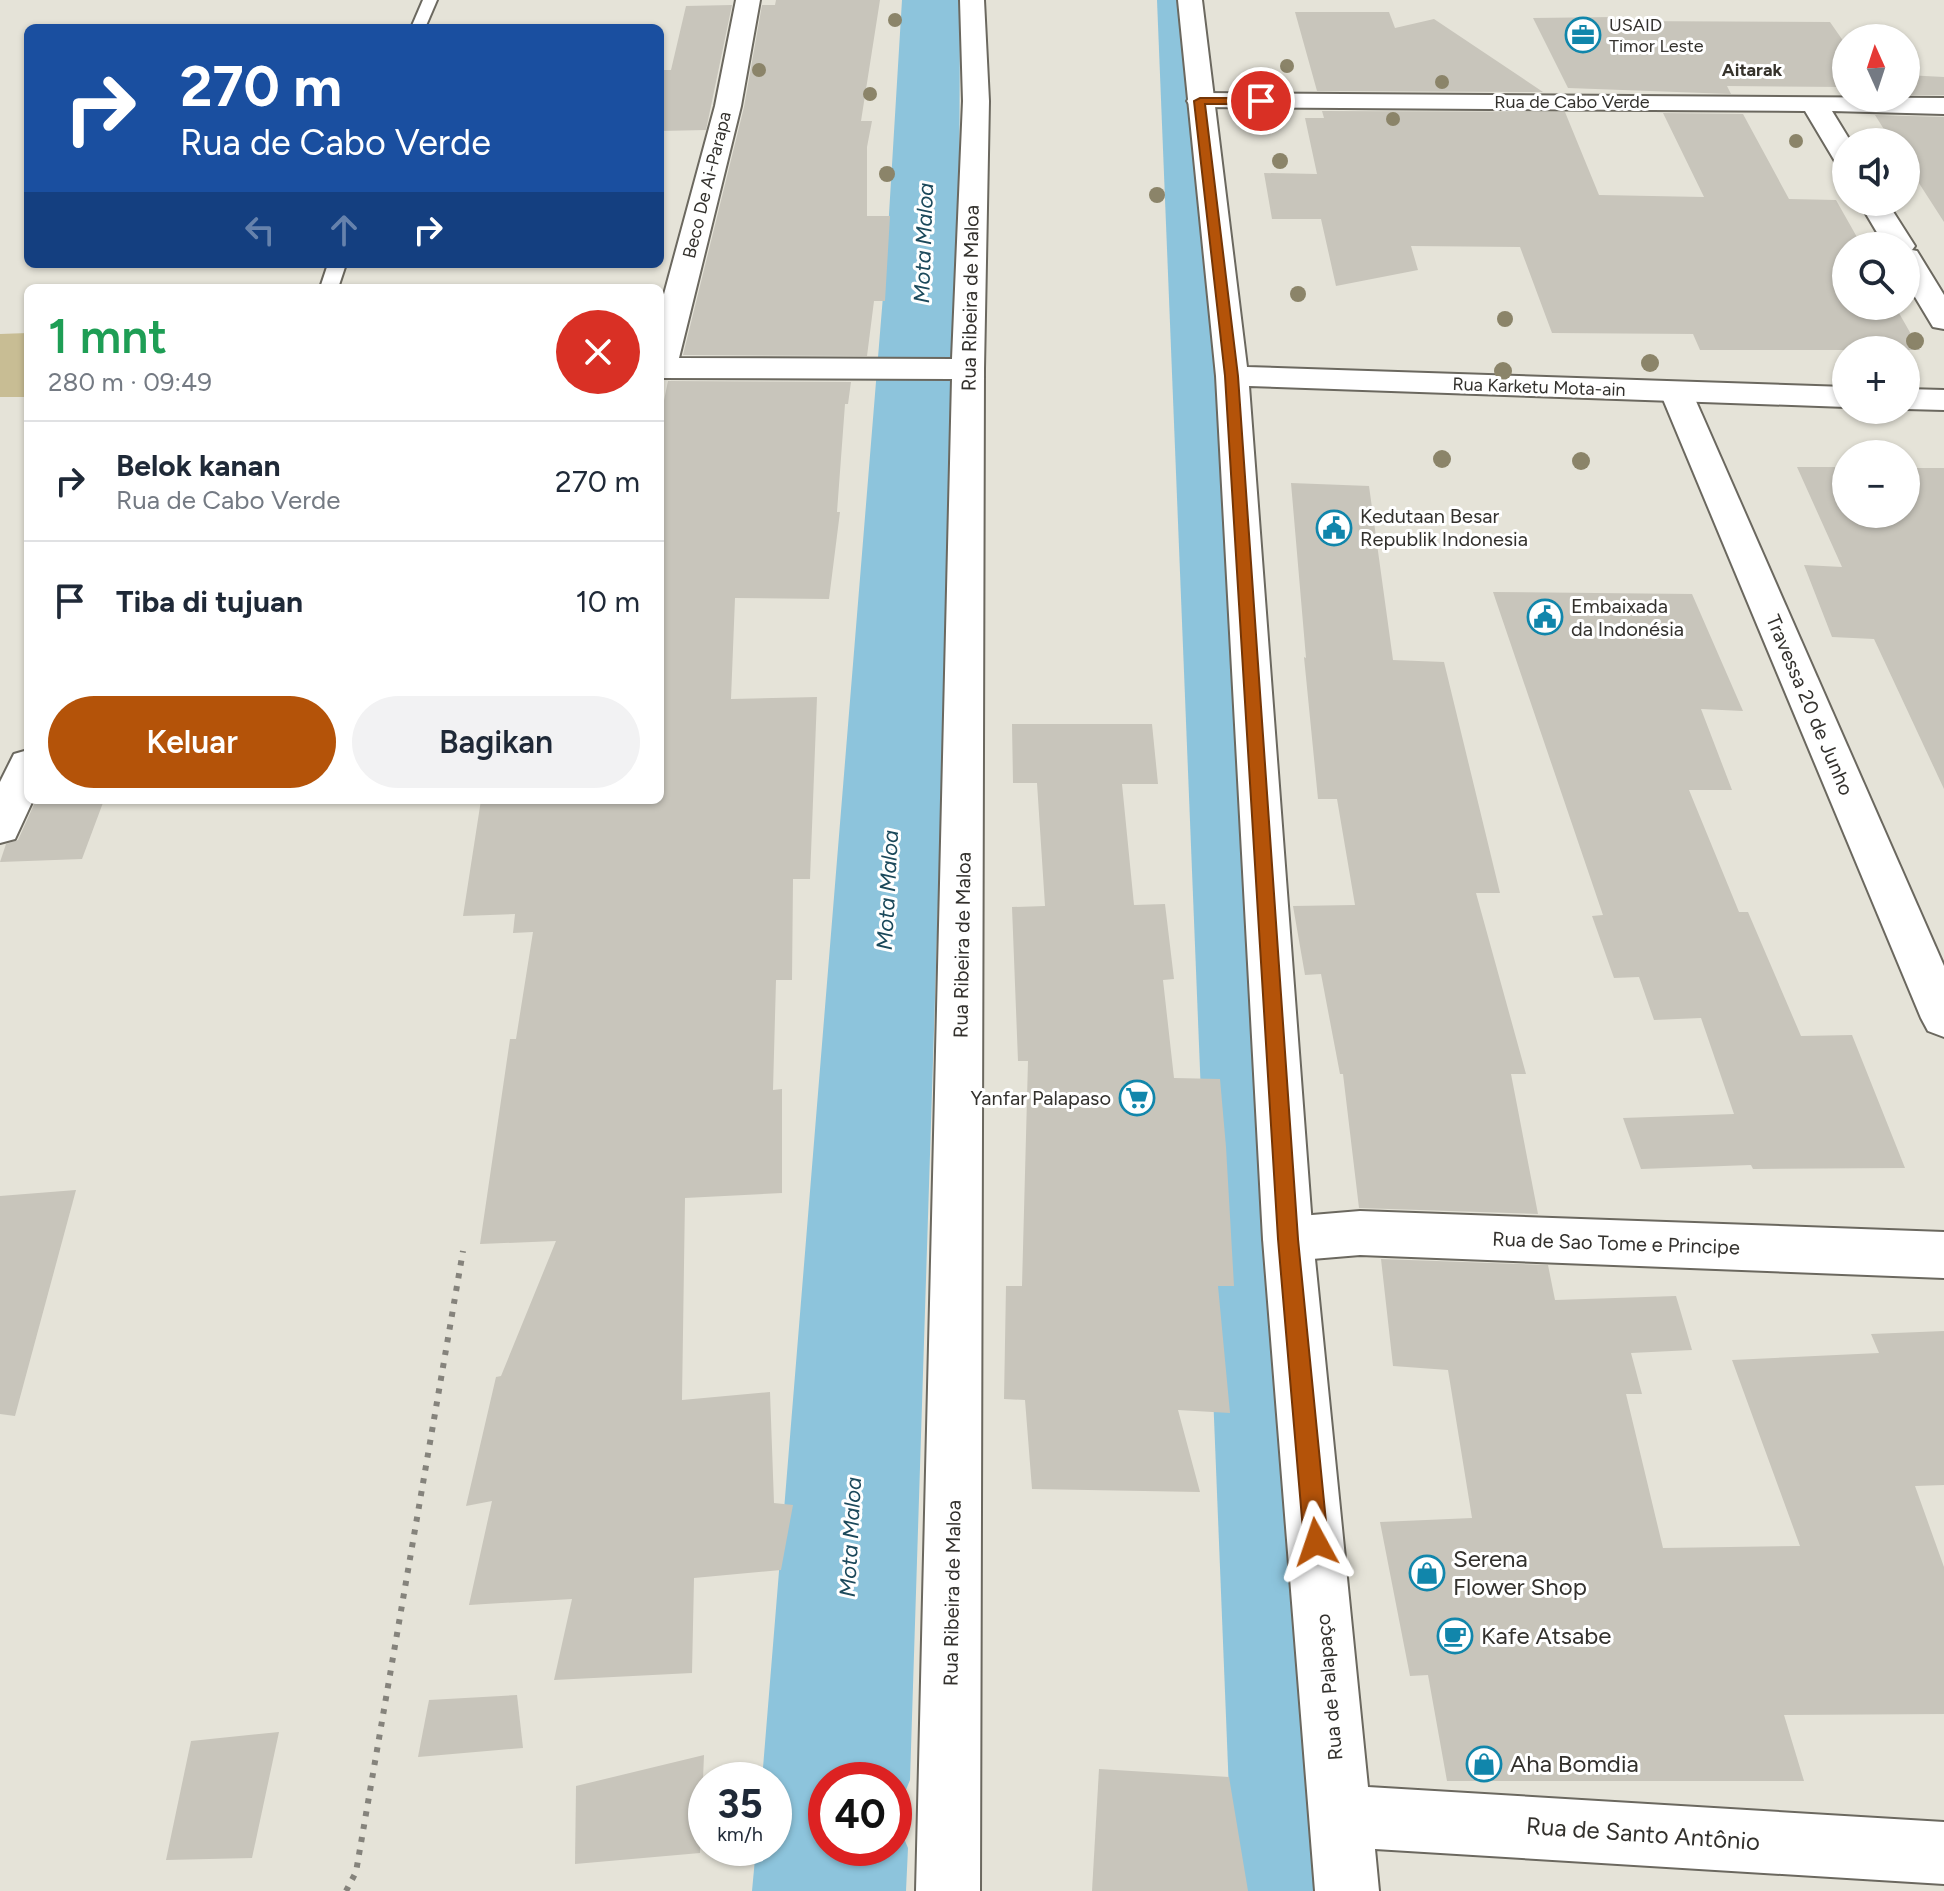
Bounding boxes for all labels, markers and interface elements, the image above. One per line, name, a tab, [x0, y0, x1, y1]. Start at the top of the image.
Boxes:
place label: USAID Timor Leste	[1609, 14, 1704, 57]
office icon: USAID Timor Leste	[1564, 16, 1602, 54]
north arrow	[1832, 24, 1920, 112]
map controls	[1832, 24, 1920, 528]
text: 270 m	[180, 53, 342, 120]
icon: right	[48, 56, 152, 160]
district label: Aitarak	[1722, 59, 1782, 81]
pin	[1227, 67, 1295, 135]
icon: arrive	[1239, 79, 1283, 123]
street label: Rua de Cabo Verde	[1494, 91, 1650, 113]
street label: Beco De Ai-Parapa	[678, 109, 736, 261]
text: Rua de Cabo Verde	[180, 121, 491, 164]
button: sound	[1832, 128, 1920, 216]
water label: Mota Maloa	[908, 182, 939, 304]
street label: Rua Ribeira de Maloa	[956, 205, 984, 391]
icon: left	[238, 208, 282, 252]
icon: ahead	[322, 208, 366, 252]
icon: right	[406, 208, 450, 252]
button: search	[1832, 232, 1920, 320]
text: 1 mnt	[48, 307, 167, 365]
button: close	[556, 310, 640, 394]
button: +	[1832, 336, 1920, 424]
text: 280 m · 09:49	[48, 366, 212, 398]
street label: Rua Karketu Mota-ain	[1452, 373, 1626, 401]
button: −	[1832, 440, 1920, 528]
text: Belok kanan	[116, 447, 281, 484]
icon: right	[48, 459, 92, 503]
text: 270 m	[555, 463, 640, 500]
text: Rua de Cabo Verde	[116, 484, 340, 516]
place label: Kedutaan Besar Republik Indonesia	[1360, 504, 1528, 551]
public building icon: Kedutaan Besar Republik Indonesia	[1315, 509, 1353, 547]
icon: arrive	[48, 579, 92, 623]
text: Tiba di tujuan	[116, 583, 303, 620]
text: 10 m	[575, 583, 640, 620]
place label: Embaixada da Indonésia	[1571, 594, 1684, 641]
public building icon: Embaixada da Indonésia	[1526, 598, 1564, 636]
street label: Travessa 20 de Junho	[1761, 611, 1859, 799]
button: Keluar	[48, 696, 336, 788]
button: Bagikan	[352, 696, 640, 788]
water label: Mota Maloa	[871, 829, 904, 951]
street label: Rua Ribeira de Maloa	[948, 852, 976, 1038]
supermarket icon: Yanfar Palapaso	[1118, 1079, 1156, 1117]
place label: Yanfar Palapaso	[970, 1086, 1111, 1110]
street label: Rua de Sao Tome e Principe	[1492, 1227, 1740, 1259]
water label: Mota Maloa	[834, 1476, 867, 1598]
street label: Rua Ribeira de Maloa	[938, 1500, 966, 1686]
position arrow	[1274, 1500, 1358, 1584]
place label: Serena Flower Shop	[1453, 1544, 1587, 1601]
shop icon: Serena Flower Shop	[1408, 1554, 1446, 1592]
street label: Rua de Palapaço	[1311, 1613, 1347, 1761]
cafe icon: Kafe Atsabe	[1436, 1617, 1474, 1655]
place label: Kafe Atsabe	[1481, 1621, 1611, 1650]
shop icon: Aha Bomdia	[1465, 1745, 1503, 1783]
place label: Aha Bomdia	[1510, 1749, 1639, 1778]
speed limit sign: 40	[808, 1762, 912, 1866]
text: 35	[717, 1780, 763, 1828]
street label: Rua de Santo Antônio	[1525, 1811, 1761, 1856]
text: km/h	[717, 1822, 763, 1846]

